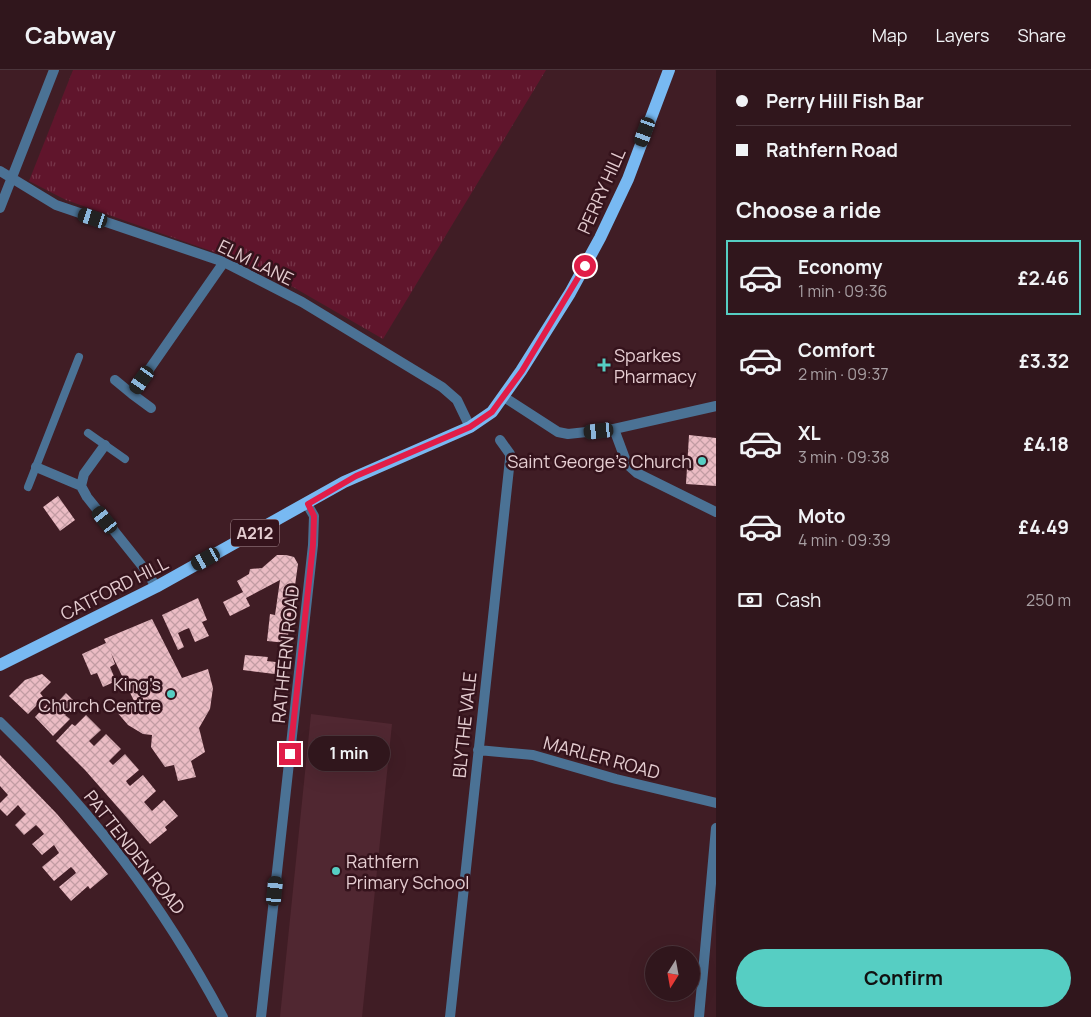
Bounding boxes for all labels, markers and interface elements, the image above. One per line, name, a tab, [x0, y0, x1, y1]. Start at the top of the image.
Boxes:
text: Cabway	[25, 18, 116, 51]
text: Map	[872, 23, 907, 47]
text: Layers	[935, 23, 989, 47]
text: Share	[1017, 23, 1066, 47]
text: Perry Hill Fish Bar	[766, 88, 924, 114]
car	[632, 115, 657, 149]
text: Rathfern Road	[766, 137, 898, 163]
street label: PERRY HILL	[571, 144, 631, 238]
text: Choose a ride	[736, 195, 881, 225]
car	[76, 206, 109, 230]
street label: ELM LANE	[214, 233, 298, 291]
text: Economy	[798, 254, 882, 280]
route start	[574, 255, 596, 277]
icon: car	[738, 255, 783, 300]
text: £2.46	[1018, 265, 1069, 291]
text: 1 min · 09:36	[798, 280, 888, 302]
text: Comfort	[798, 337, 875, 363]
icon: car	[738, 338, 783, 383]
place label: Sparkes Pharmacy	[614, 343, 697, 388]
text: £3.32	[1019, 348, 1069, 374]
marker: Sparkes Pharmacy	[598, 359, 610, 371]
car	[127, 363, 156, 397]
text: 2 min · 09:37	[798, 363, 889, 385]
text: XL	[798, 420, 821, 446]
icon: car	[738, 421, 783, 466]
car	[583, 422, 614, 440]
text: £4.18	[1024, 431, 1069, 457]
text: 3 min · 09:38	[798, 446, 890, 468]
place label: Saint George's Church	[507, 449, 692, 473]
marker: Saint George's Church	[696, 455, 708, 467]
text: Moto	[798, 503, 845, 529]
car	[89, 504, 120, 536]
icon: car	[738, 504, 783, 549]
text: £4.49	[1018, 514, 1069, 540]
road number: A212	[231, 519, 279, 546]
text: 4 min · 09:39	[798, 529, 891, 551]
car	[189, 545, 222, 573]
street label: CATFORD HILL	[56, 551, 172, 625]
street label: RATHFERN ROAD	[266, 584, 304, 724]
icon: cash	[736, 586, 764, 614]
text: Cash	[776, 587, 821, 613]
text: 250 m	[1026, 589, 1071, 611]
street label: BLYTHE VALE	[447, 671, 481, 779]
place label: King's Church Centre	[38, 672, 161, 717]
marker: King's Church Centre	[165, 688, 177, 700]
street label: MARLER ROAD	[541, 730, 663, 784]
callout: 1 min	[308, 736, 390, 772]
text: 1 min	[329, 742, 369, 764]
route end	[279, 743, 301, 765]
street label: PATTENDEN ROAD	[79, 785, 191, 919]
place label: Rathfern Primary School	[346, 849, 470, 894]
marker: Rathfern Primary School	[330, 865, 342, 877]
car	[265, 875, 284, 907]
north arrow	[645, 946, 700, 1001]
map controls	[645, 946, 700, 1001]
button: Confirm	[736, 949, 1071, 1007]

